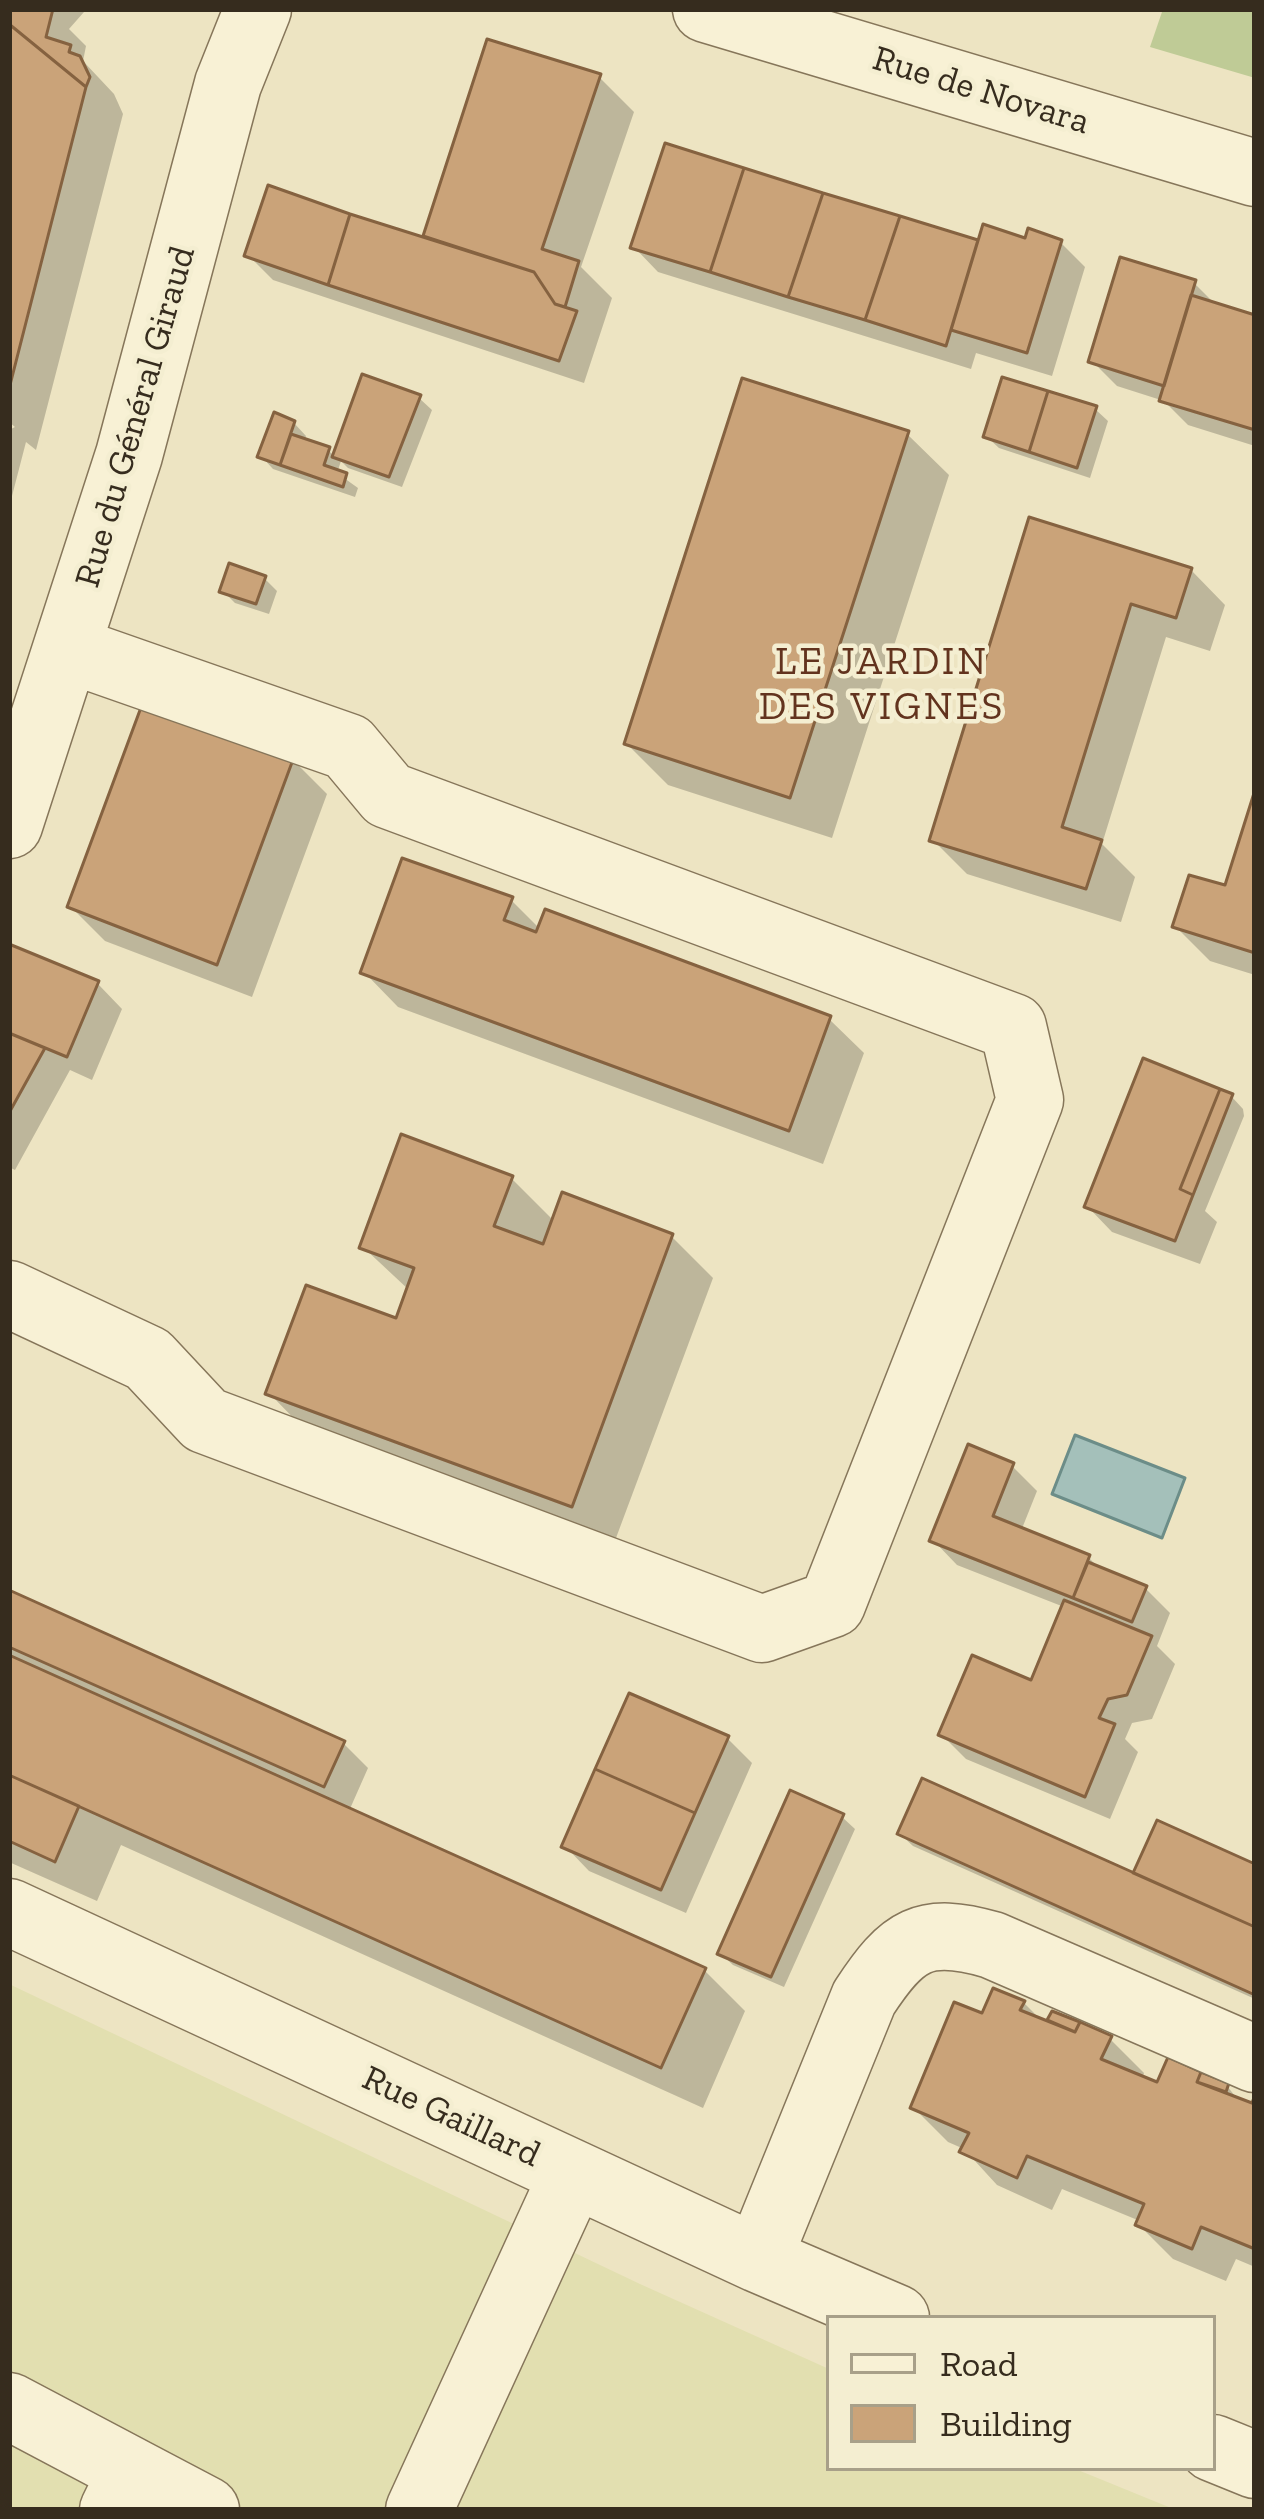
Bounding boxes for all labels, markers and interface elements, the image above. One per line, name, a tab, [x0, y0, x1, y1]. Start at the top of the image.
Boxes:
street label: Rue de Novara	[867, 38, 1095, 144]
street label: Rue du Général Giraud	[67, 242, 205, 592]
district label: LE JARDIN DES VIGNES	[759, 640, 1005, 731]
street label: Rue Gaillard	[355, 2057, 547, 2177]
legend	[826, 2315, 1216, 2471]
text: Road	[940, 2342, 1017, 2385]
text: Building	[940, 2402, 1072, 2445]

